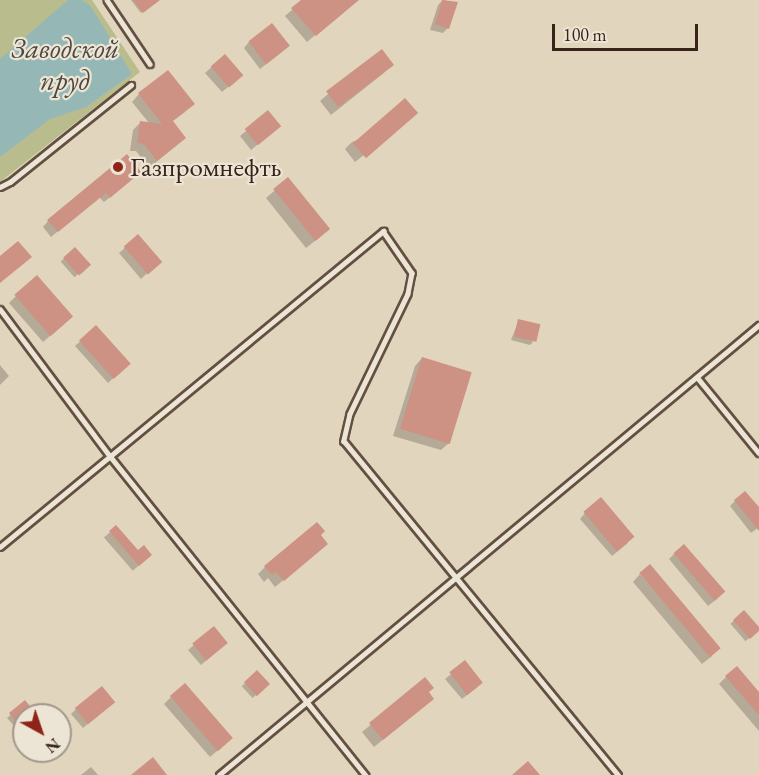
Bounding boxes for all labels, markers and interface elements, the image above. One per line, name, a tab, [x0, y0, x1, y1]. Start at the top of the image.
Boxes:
scale bar	[555, 12, 700, 50]
text: 100 m	[563, 23, 607, 46]
water label: Заводской пруд	[11, 31, 119, 97]
place label: Газпромнефть	[130, 151, 281, 183]
marker: Газпромнефть	[111, 160, 125, 174]
north arrow	[12, 703, 72, 763]
text: N	[41, 733, 64, 758]

